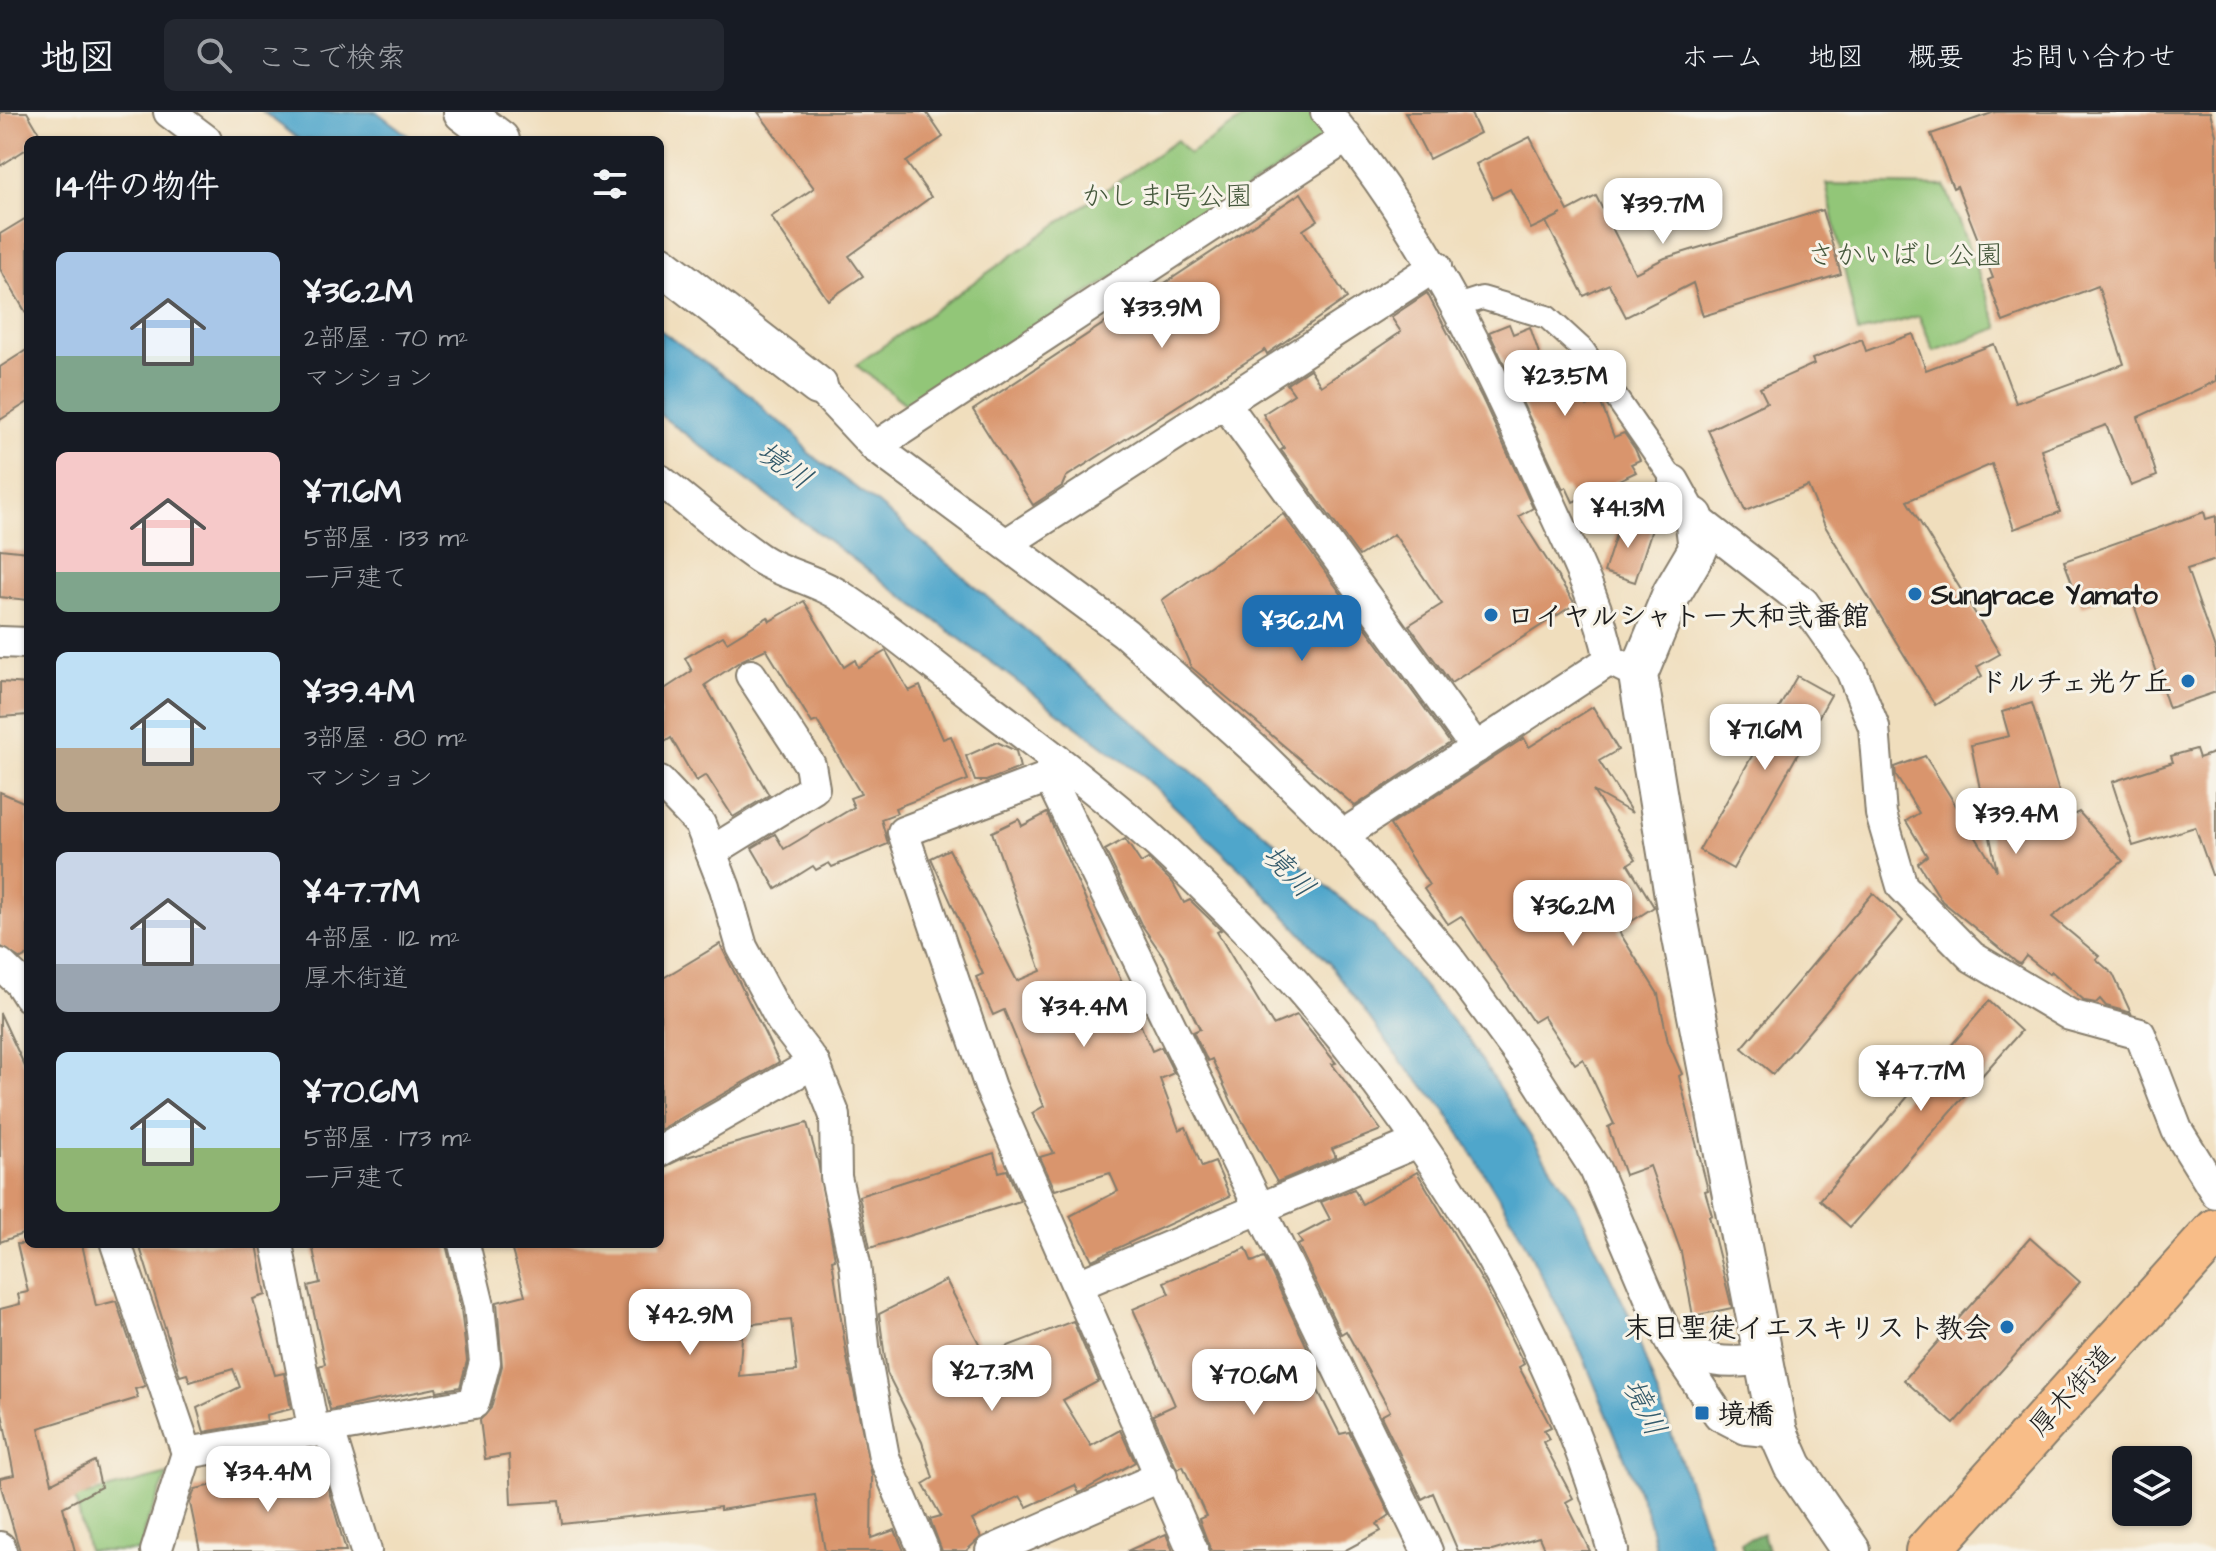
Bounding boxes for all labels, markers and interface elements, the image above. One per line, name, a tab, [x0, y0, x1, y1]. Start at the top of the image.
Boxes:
search box	[164, 19, 724, 91]
text: 地図	[40, 33, 116, 85]
icon: search	[192, 33, 236, 77]
text: ここで検索	[256, 37, 406, 79]
text: ホーム	[1681, 38, 1764, 77]
text: 地図	[1808, 38, 1864, 77]
text: 概要	[1908, 38, 1964, 77]
text: お問い合わせ	[2008, 38, 2176, 77]
icon: filters	[588, 162, 632, 206]
text: 14件の物件	[56, 163, 220, 211]
park label: かしま1号公園	[1081, 177, 1253, 216]
pin: ¥39.7M	[1598, 178, 1728, 246]
text: ¥39.7M	[1621, 186, 1705, 222]
park label: さかいばし公園	[1807, 236, 2003, 275]
text: ¥36.2M	[304, 268, 413, 316]
pin: ¥33.9M	[1097, 282, 1227, 350]
icon: home	[120, 284, 216, 380]
text: ¥33.9M	[1122, 290, 1202, 326]
text: 2部屋 · 70 m²	[304, 320, 468, 356]
pin: ¥23.5M	[1500, 350, 1630, 418]
text: ¥23.5M	[1522, 358, 1608, 394]
text: マンション	[304, 360, 433, 396]
water label: 境川	[748, 431, 821, 500]
text: ¥71.6M	[304, 468, 402, 516]
pin: ¥41.3M	[1563, 482, 1693, 550]
icon: home	[120, 484, 216, 580]
text: ¥41.3M	[1591, 490, 1665, 526]
text: 5部屋 · 133 m²	[304, 520, 469, 556]
text: 一戸建て	[304, 560, 408, 596]
place label: Sungrace Yamato	[1930, 576, 2158, 617]
marker: Sungrace Yamato	[1906, 585, 1924, 603]
pin: ¥36.2M	[1237, 595, 1367, 663]
place label: ロイヤルシャトー大和弐番館	[1507, 597, 1869, 636]
text: ¥36.2M	[1260, 603, 1344, 639]
marker: ロイヤルシャトー大和弐番館	[1482, 606, 1500, 624]
place label: ドルチェ光ケ丘	[1979, 663, 2172, 702]
text: ¥39.4M	[304, 668, 415, 716]
marker: ドルチェ光ケ丘	[2179, 672, 2197, 690]
icon: home	[120, 684, 216, 780]
pin: ¥71.6M	[1700, 704, 1830, 772]
text: ¥71.6M	[1728, 712, 1802, 748]
text: 3部屋 · 80 m²	[304, 720, 467, 756]
text: マンション	[304, 760, 433, 796]
pin: ¥39.4M	[1951, 788, 2081, 856]
text: ¥39.4M	[1974, 796, 2058, 832]
water label: 境川	[1252, 836, 1324, 908]
text: ¥47.7M	[304, 868, 420, 916]
pin: ¥36.2M	[1508, 880, 1638, 948]
icon: home	[120, 884, 216, 980]
text: ¥36.2M	[1531, 888, 1615, 924]
text: 4部屋 · 112 m²	[304, 920, 460, 956]
text: 厚木街道	[304, 960, 408, 996]
pin: ¥34.4M	[1019, 981, 1149, 1049]
text: ¥34.4M	[1040, 989, 1128, 1025]
pin: ¥47.7M	[1856, 1045, 1986, 1113]
text: ¥47.7M	[1877, 1053, 1965, 1089]
text: ¥70.6M	[304, 1068, 419, 1116]
icon: home	[120, 1084, 216, 1180]
text: 5部屋 · 173 m²	[304, 1120, 472, 1156]
text: 一戸建て	[304, 1160, 408, 1196]
pin: ¥42.9M	[625, 1289, 755, 1357]
text: ¥42.9M	[647, 1297, 733, 1333]
place label: 末日聖徒イエスキリスト教会	[1624, 1309, 1991, 1348]
marker: 末日聖徒イエスキリスト教会	[1998, 1318, 2016, 1336]
street label: 厚木街道	[2020, 1336, 2124, 1446]
pin: ¥27.3M	[927, 1345, 1057, 1413]
pin: ¥70.6M	[1189, 1349, 1319, 1417]
text: ¥27.3M	[950, 1353, 1034, 1389]
text: ¥70.6M	[1210, 1357, 1298, 1393]
water label: 境川	[1612, 1371, 1676, 1444]
place label: 境橋	[1718, 1395, 1774, 1434]
marker: 境橋	[1693, 1404, 1711, 1422]
pin: ¥34.4M	[203, 1446, 333, 1514]
map controls	[2112, 1446, 2192, 1526]
button: layers	[2112, 1446, 2192, 1526]
text: ¥34.4M	[224, 1454, 312, 1490]

